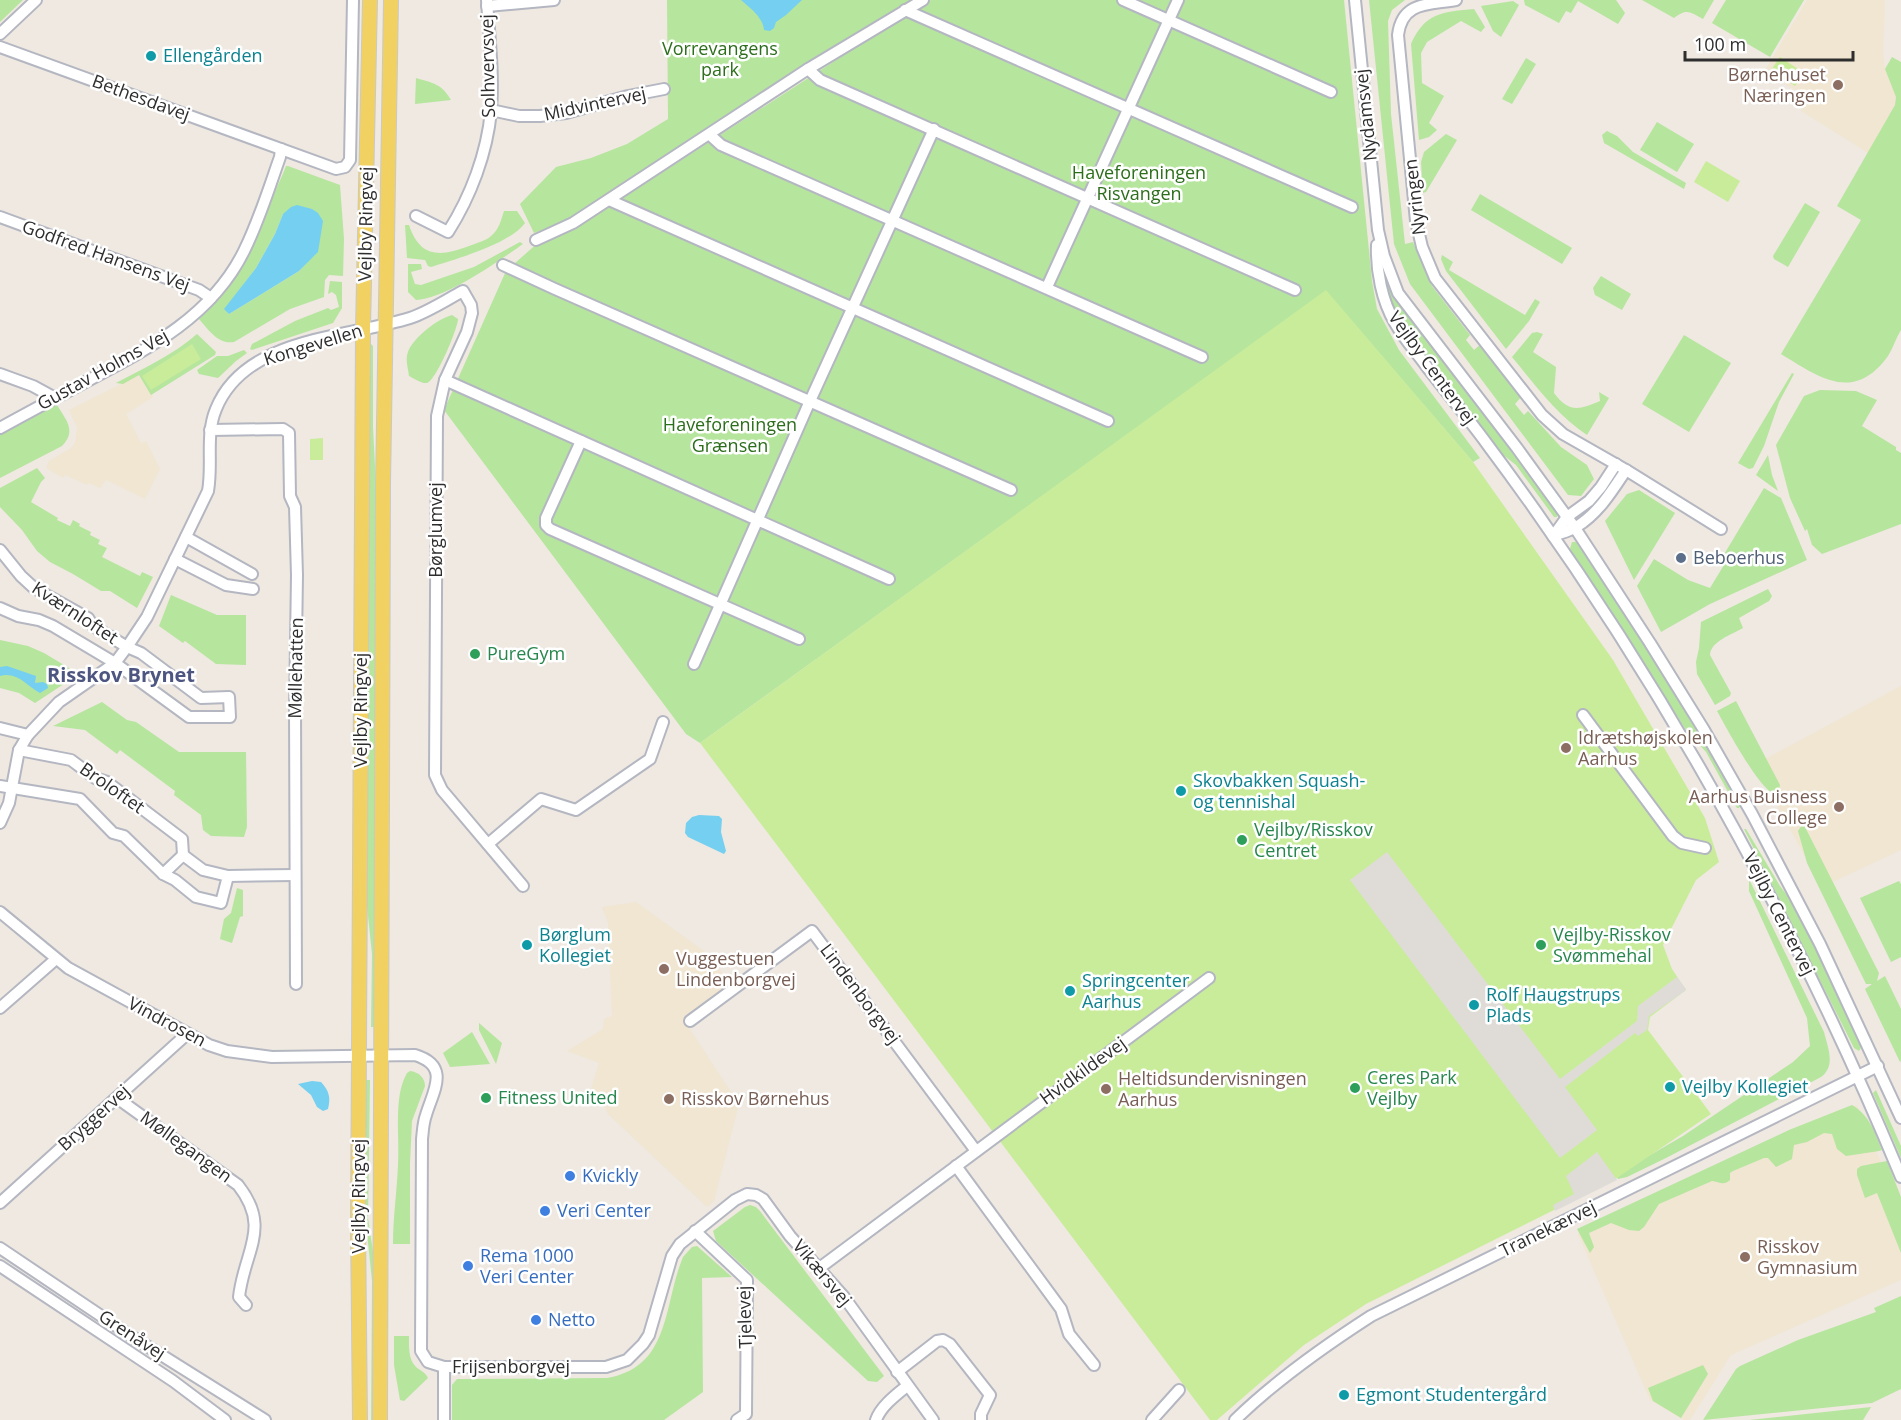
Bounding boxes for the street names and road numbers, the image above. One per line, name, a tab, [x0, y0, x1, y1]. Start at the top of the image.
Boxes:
street label: Solhvervsvej	[474, 14, 500, 118]
street label: Bethesdavej	[89, 68, 194, 126]
street label: Nydamsvej	[1348, 68, 1382, 162]
street label: Midvintervej	[542, 80, 648, 126]
street label: Nyringen	[1397, 158, 1431, 237]
street label: Vejlby Ringvej	[352, 166, 378, 282]
street label: Godfred Hansens Vej	[19, 214, 194, 297]
street label: Vejlby Centervej	[1384, 306, 1482, 429]
street label: Kongevellen	[260, 318, 365, 370]
street label: Gustav Holms Vej	[33, 323, 173, 415]
street label: Børglumvej	[423, 482, 447, 578]
street label: Kværnloftet	[28, 575, 123, 649]
street label: Møllehatten	[282, 617, 308, 719]
street label: Vejlby Ringvej	[348, 653, 372, 767]
street label: Broloftet	[75, 756, 150, 818]
street label: Vejlby Centervej	[1739, 848, 1821, 979]
street label: Lindenborgvej	[815, 938, 906, 1048]
street label: Vindrosen	[124, 991, 211, 1052]
street label: Hvidkildevej	[1034, 1031, 1130, 1110]
street label: Bryggervej	[52, 1079, 134, 1156]
street label: Møllegangen	[136, 1105, 237, 1188]
street label: Vejlby Ringvej	[346, 1139, 370, 1253]
street label: Tranekærvej	[1495, 1194, 1600, 1262]
street label: Vikærsvej	[788, 1234, 858, 1311]
street label: Tjelevej	[731, 1285, 757, 1349]
street label: Grenåvej	[94, 1304, 171, 1365]
street label: Frijsenborgvej	[452, 1354, 570, 1378]

